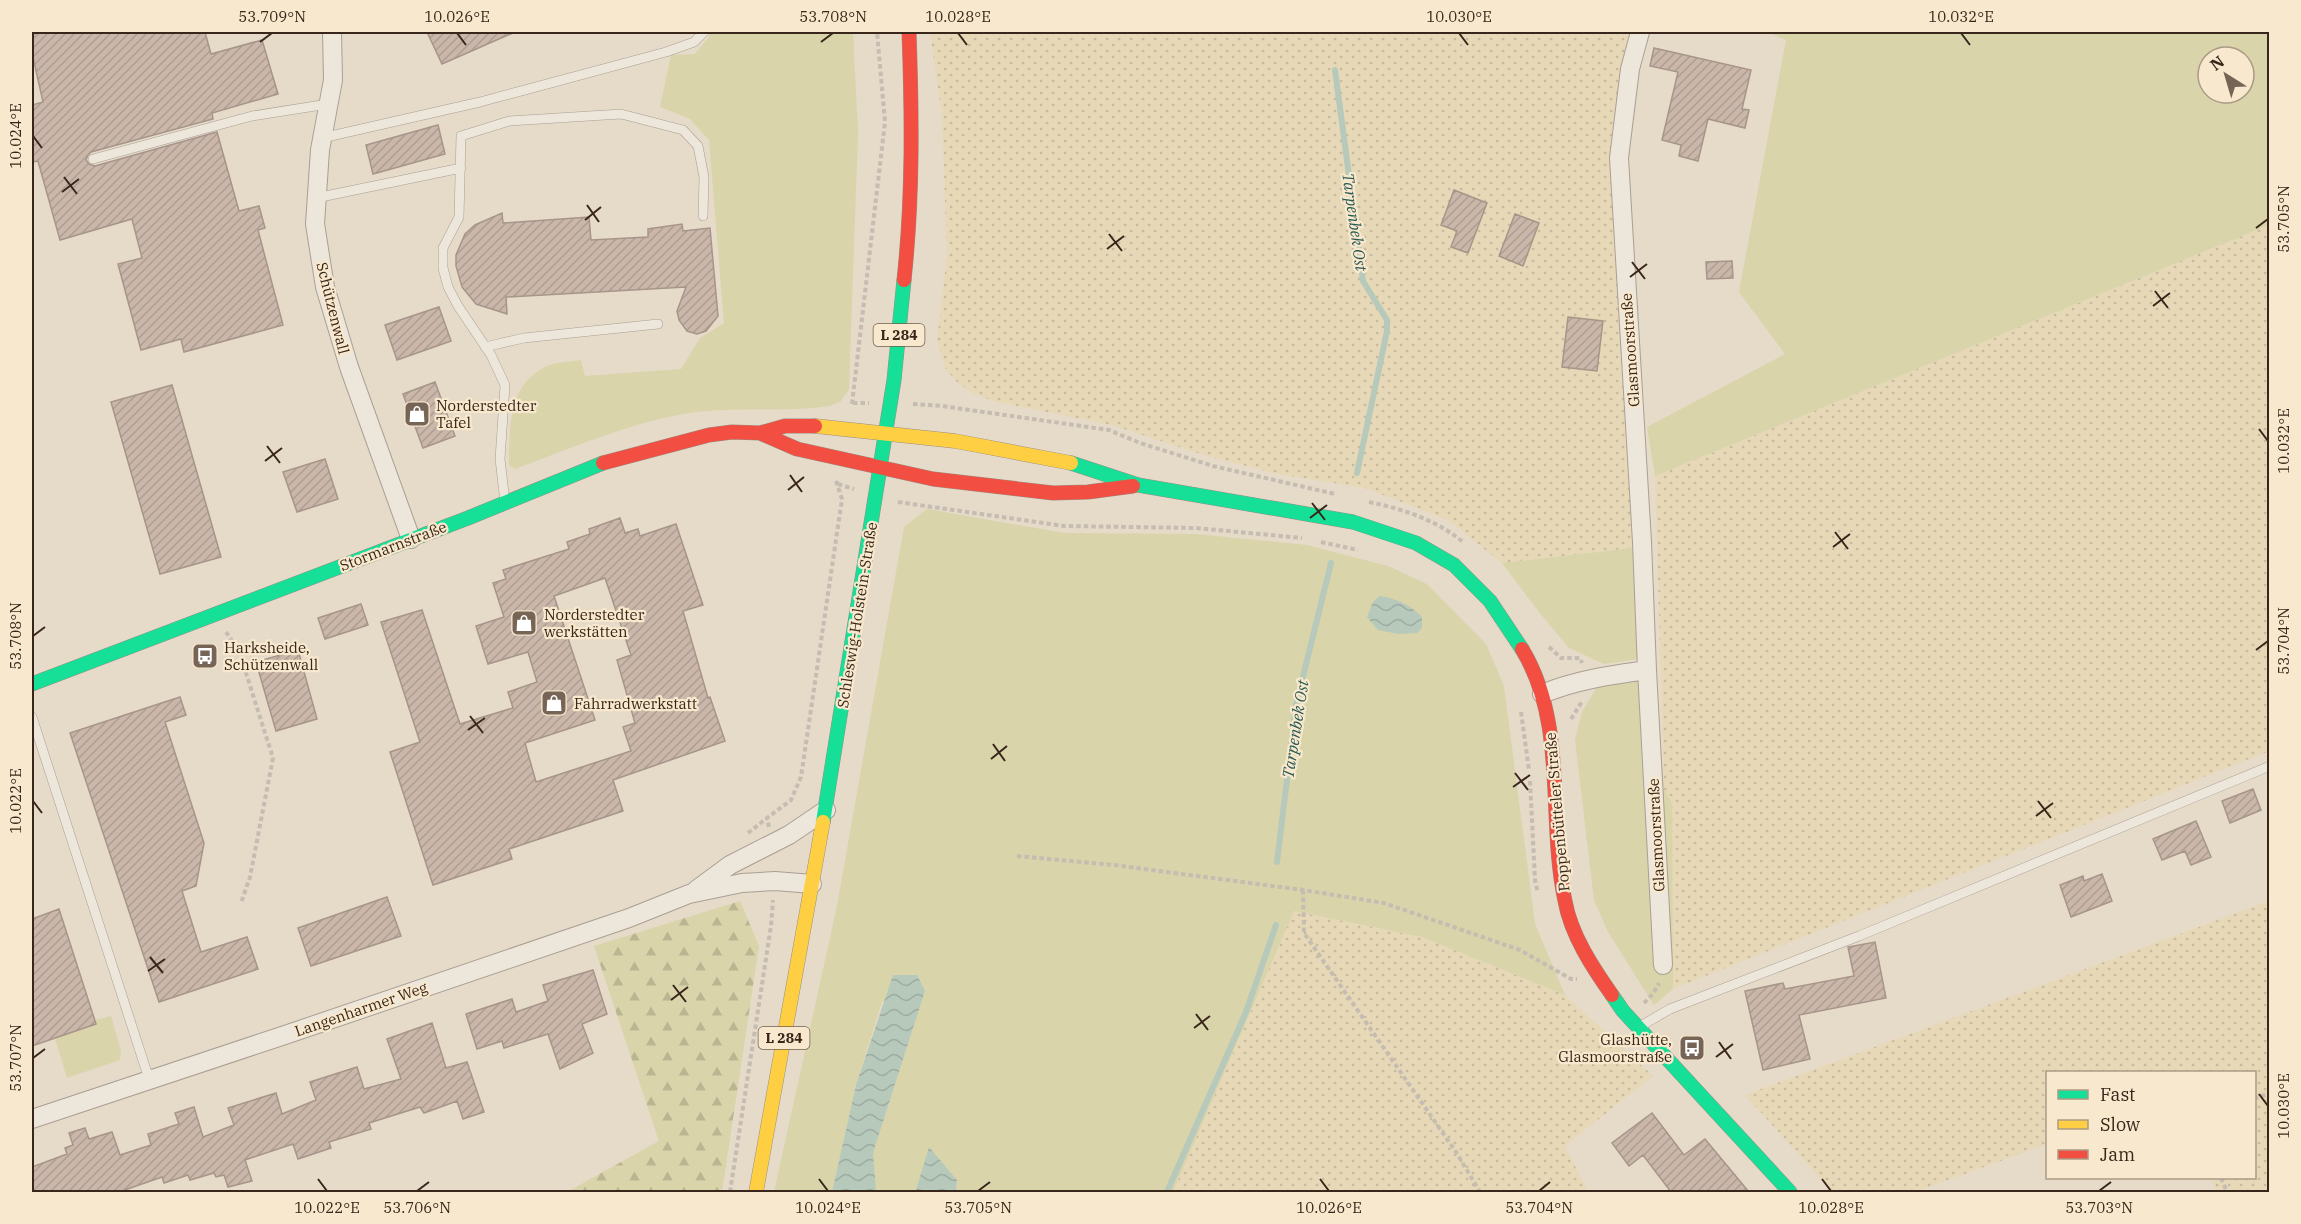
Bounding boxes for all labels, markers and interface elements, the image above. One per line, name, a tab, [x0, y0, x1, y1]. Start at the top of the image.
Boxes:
text: 53.709°N	[238, 7, 306, 26]
text: 10.026°E	[424, 7, 490, 26]
text: 53.708°N	[799, 7, 867, 26]
text: 10.028°E	[925, 7, 991, 26]
text: 10.030°E	[1426, 7, 1492, 26]
text: 10.032°E	[1928, 7, 1994, 26]
north arrow	[2196, 45, 2256, 105]
text: N	[2206, 51, 2228, 75]
text: 10.024°E	[6, 103, 25, 169]
water label: Tarpenbek Ost	[1338, 172, 1372, 274]
text: 53.705°N	[2274, 185, 2293, 253]
street label: Schützenwall	[312, 260, 354, 356]
street label: Glasmoorstraße	[1617, 293, 1643, 407]
road number: L 284	[874, 324, 924, 346]
place label: Norderstedter Tafel	[436, 396, 537, 432]
shop icon: Norderstedter Tafel	[402, 399, 432, 429]
text: 10.032°E	[2274, 408, 2293, 474]
street label: Stormarnstraße	[337, 517, 449, 575]
street label: Schleswig-Holstein-Straße	[833, 521, 881, 709]
text: 53.708°N	[6, 602, 25, 670]
place label: Norderstedter werkstätten	[544, 605, 645, 641]
text: 53.704°N	[2274, 607, 2293, 675]
shop icon: Norderstedter werkstätten	[509, 608, 539, 638]
place label: Harksheide, Schützenwall	[224, 638, 318, 674]
bus stop icon: Harksheide, Schützenwall	[190, 641, 220, 671]
water label: Tarpenbek Ost	[1277, 677, 1313, 780]
shop icon: Fahrradwerkstatt	[539, 688, 569, 718]
place label: Fahrradwerkstatt	[574, 694, 697, 713]
street label: Poppenbütteler Straße	[1541, 732, 1573, 892]
text: 10.022°E	[6, 768, 25, 834]
street label: Glasmoorstraße	[1644, 778, 1668, 892]
street label: Langenharmer Weg	[292, 977, 430, 1041]
text: 53.707°N	[6, 1024, 25, 1092]
road number: L 284	[758, 1027, 810, 1049]
place label: Glashütte, Glasmoorstraße	[1558, 1030, 1672, 1066]
bus stop icon: Glashütte, Glasmoorstraße	[1677, 1033, 1707, 1063]
legend	[2046, 1071, 2256, 1179]
text: 10.030°E	[2274, 1073, 2293, 1139]
text: Fast	[2100, 1083, 2135, 1106]
text: Slow	[2100, 1113, 2140, 1136]
text: Jam	[2100, 1143, 2135, 1166]
text: 10.022°E	[294, 1198, 360, 1217]
text: 53.706°N	[383, 1198, 451, 1217]
text: 10.024°E	[795, 1198, 861, 1217]
text: 53.705°N	[944, 1198, 1012, 1217]
text: 10.026°E	[1296, 1198, 1362, 1217]
text: 53.704°N	[1505, 1198, 1573, 1217]
text: 10.028°E	[1798, 1198, 1864, 1217]
text: 53.703°N	[2065, 1198, 2133, 1217]

